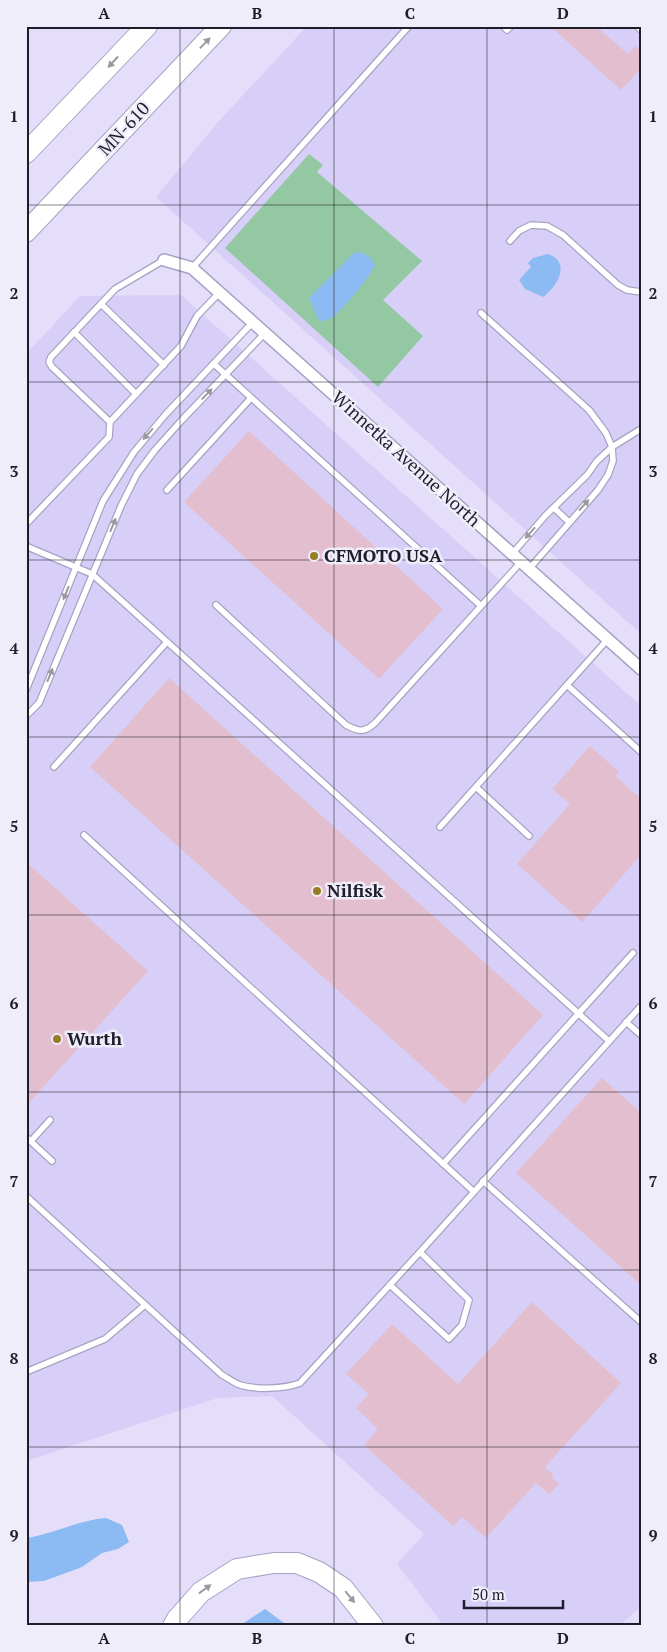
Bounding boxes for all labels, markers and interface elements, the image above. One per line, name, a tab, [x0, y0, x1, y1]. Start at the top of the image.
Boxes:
text: A	[98, 2, 110, 24]
text: B	[252, 2, 262, 24]
text: C	[405, 2, 415, 24]
text: D	[557, 2, 569, 24]
one-way arrow	[199, 37, 211, 49]
one-way arrow	[107, 55, 119, 67]
street label: MN-610	[92, 96, 154, 160]
text: 1	[9, 105, 19, 127]
text: 1	[648, 105, 658, 127]
text: 2	[9, 282, 19, 304]
text: 2	[648, 282, 658, 304]
street label: Winnetka Avenue North	[327, 385, 486, 532]
one-way arrow	[201, 388, 213, 400]
one-way arrow	[142, 428, 154, 440]
text: 3	[9, 460, 19, 482]
text: 3	[648, 460, 658, 482]
one-way arrow	[578, 499, 589, 512]
one-way arrow	[109, 518, 117, 532]
one-way arrow	[524, 526, 536, 538]
place label: CFMOTO USA	[324, 543, 443, 567]
marker: CFMOTO USA	[308, 550, 320, 562]
one-way arrow	[62, 586, 70, 601]
text: 4	[9, 637, 19, 659]
text: 4	[648, 637, 658, 659]
one-way arrow	[47, 668, 55, 682]
text: 5	[9, 815, 19, 837]
text: 5	[648, 815, 658, 837]
place label: Nilfisk	[327, 878, 384, 902]
marker: Nilfisk	[311, 885, 323, 897]
text: 6	[9, 992, 19, 1014]
text: 6	[648, 992, 658, 1014]
place label: Wurth	[67, 1026, 122, 1050]
marker: Wurth	[51, 1033, 63, 1045]
text: 7	[9, 1170, 19, 1192]
text: 7	[648, 1170, 658, 1192]
text: 8	[9, 1347, 19, 1369]
text: 8	[648, 1347, 658, 1369]
text: 9	[9, 1524, 19, 1546]
text: 9	[648, 1524, 658, 1546]
scale bar	[464, 1577, 563, 1609]
one-way arrow	[198, 1584, 211, 1595]
text: 50 m	[472, 1584, 505, 1604]
one-way arrow	[344, 1590, 355, 1603]
text: A	[98, 1627, 110, 1649]
text: B	[252, 1627, 262, 1649]
text: C	[405, 1627, 415, 1649]
text: D	[557, 1627, 569, 1649]

